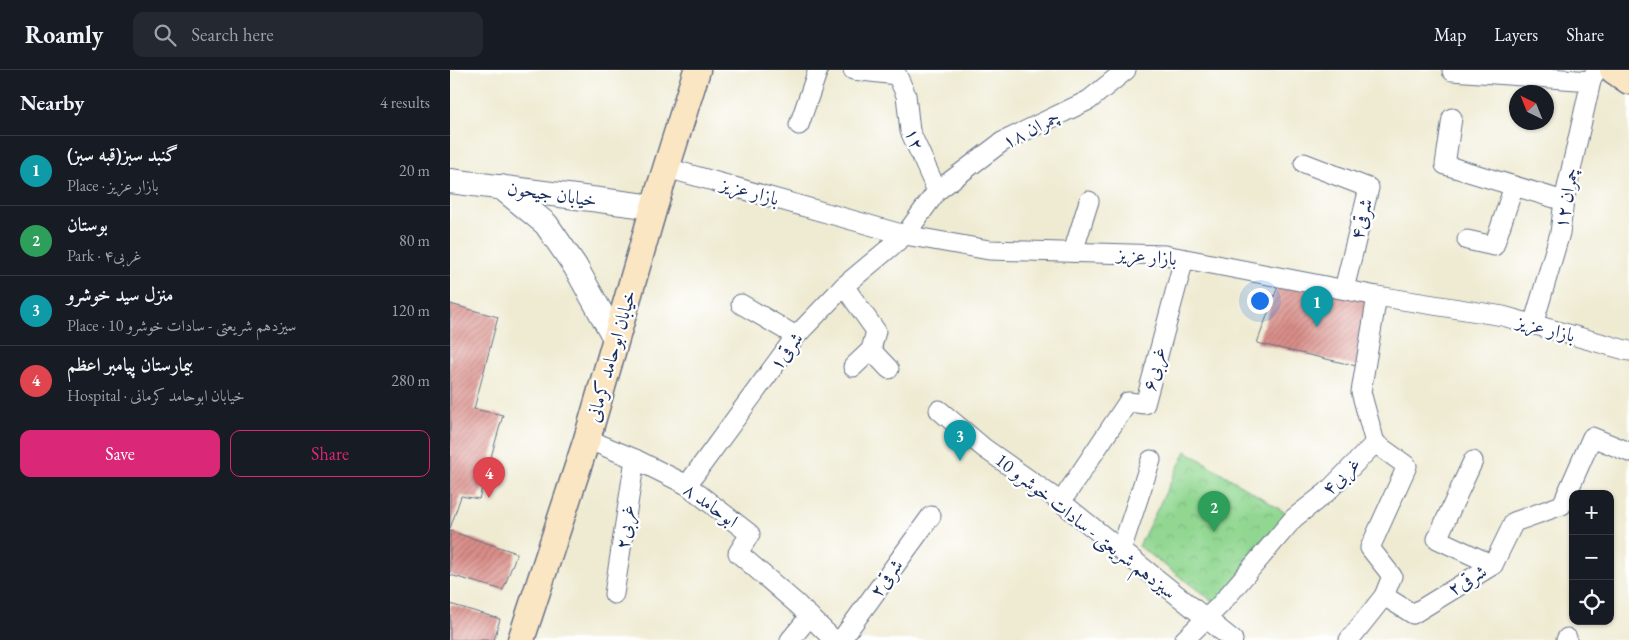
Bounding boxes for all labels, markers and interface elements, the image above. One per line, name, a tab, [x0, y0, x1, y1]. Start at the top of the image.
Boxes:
search box	[133, 12, 483, 57]
text: Roamly	[25, 19, 103, 50]
icon: search	[151, 21, 179, 49]
text: Search here	[191, 22, 274, 47]
text: Map	[1434, 23, 1466, 46]
text: Layers	[1494, 23, 1538, 46]
text: Share	[1566, 23, 1604, 46]
north arrow	[1509, 85, 1554, 130]
text: Nearby	[20, 89, 84, 116]
text: 4 results	[380, 92, 430, 113]
street label: چمران ۱۸	[998, 104, 1064, 154]
street label: ۱۲	[900, 124, 930, 154]
text: گنبد سبز(قبه سبز)	[67, 142, 178, 167]
text: 1	[32, 160, 40, 181]
text: 20 m	[399, 160, 430, 181]
street label: چمران ۱۲	[1548, 165, 1584, 231]
street label: بازار عزیز	[716, 170, 782, 212]
text: Place · بازار عزیز	[67, 175, 158, 196]
street label: خیابان جیحون	[506, 175, 598, 213]
street label: شرقی۴	[1344, 196, 1378, 242]
text: بوستان	[67, 212, 108, 237]
text: 2	[32, 230, 40, 251]
text: 80 m	[399, 230, 430, 251]
street label: بازار عزیز	[1114, 241, 1178, 272]
text: Park · غربی۴	[67, 245, 142, 266]
text: منزل سید خوشرو	[67, 282, 173, 307]
pin: 1	[1301, 286, 1333, 327]
street label: خیابان ابوحامد کرمانی	[580, 287, 642, 425]
your location	[1247, 288, 1273, 314]
text: 3	[32, 300, 40, 321]
text: 120 m	[391, 300, 430, 321]
street label: بازار عزیز	[1512, 308, 1578, 349]
text: Place · سیزدهم شریعتی - سادات خوشرو 10	[67, 315, 296, 336]
street label: شرقی۱	[763, 327, 809, 375]
street label: غربی۶	[1136, 344, 1174, 394]
text: بیمارستان پیامبر اعظم	[67, 352, 193, 377]
text: 4	[32, 370, 40, 391]
text: 280 m	[391, 370, 430, 391]
text: Hospital · خیابان ابوحامد کرمانی	[67, 385, 245, 406]
pin: 3	[944, 420, 976, 461]
button: Save	[20, 430, 220, 477]
button: Share	[230, 430, 430, 477]
street label: سیزدهم شریعتی - سادات خوشرو 10	[987, 447, 1182, 609]
street label: غربی۴	[1316, 451, 1367, 502]
pin: 4	[473, 457, 505, 498]
street label: ابوحامد ۸	[679, 477, 743, 533]
map controls	[1569, 490, 1614, 625]
button: +	[1569, 490, 1614, 535]
pin: 2	[1198, 491, 1230, 532]
street label: غربی۲	[610, 503, 642, 551]
button: −	[1569, 535, 1614, 580]
street label: شرقی۲	[864, 554, 908, 602]
street label: شرقی۲	[1443, 559, 1491, 601]
button: locate	[1569, 580, 1614, 625]

